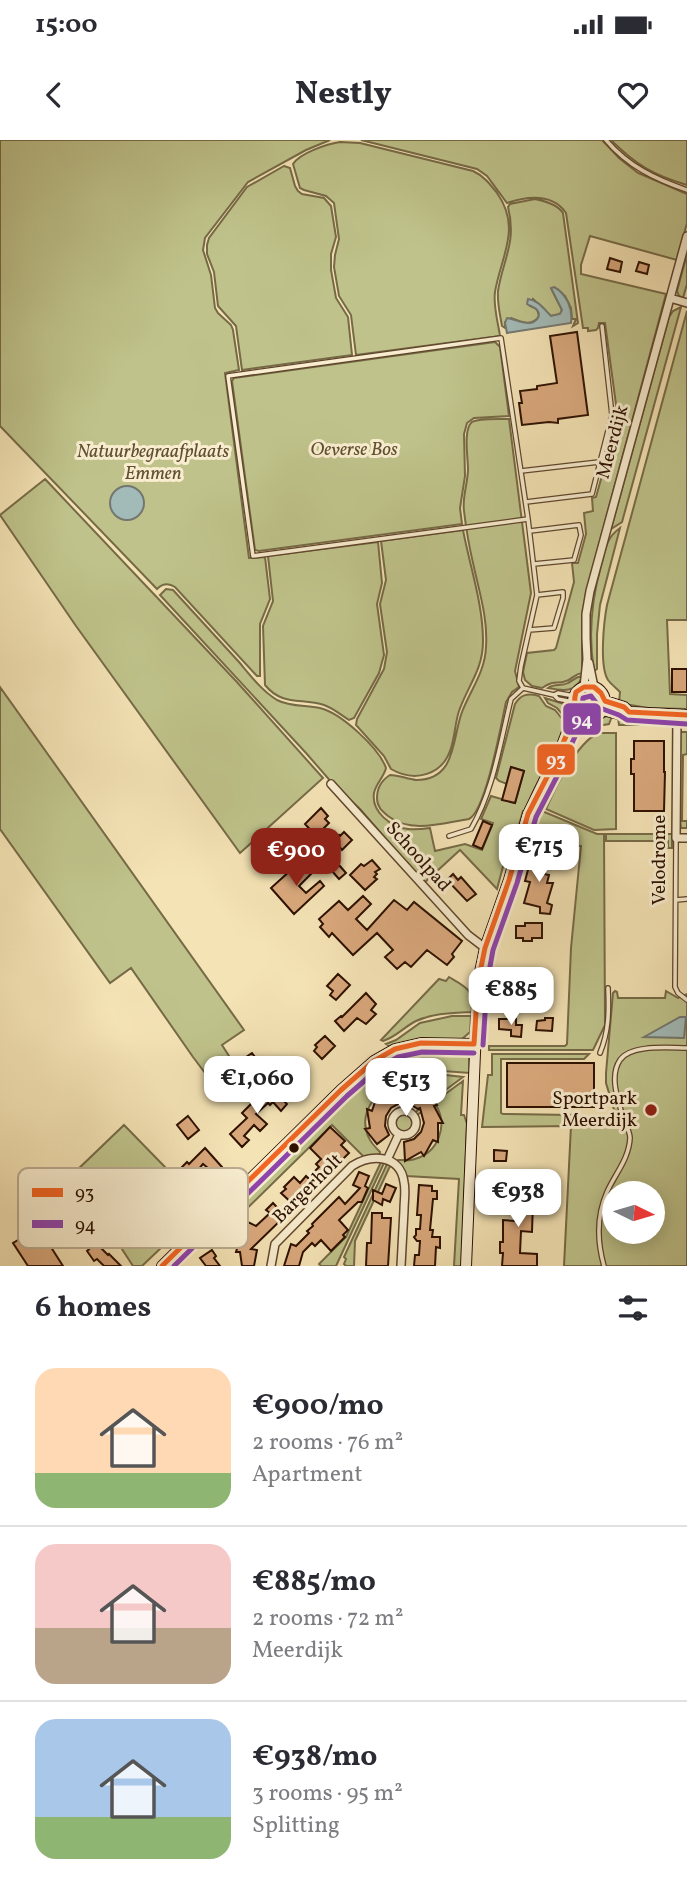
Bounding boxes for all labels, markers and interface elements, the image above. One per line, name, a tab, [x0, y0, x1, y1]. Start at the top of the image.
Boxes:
text: 15:00	[35, 7, 98, 43]
text: Nestly	[295, 73, 392, 117]
icon: back	[35, 76, 73, 114]
icon: heart	[614, 76, 652, 114]
street label: Meerdijk	[591, 402, 635, 482]
park label: Oeverse Bos	[310, 437, 398, 463]
park label: Natuurbegraafplaats Emmen	[77, 439, 229, 487]
line badge: 94	[562, 702, 602, 736]
text: 94	[571, 708, 593, 734]
line badge: 93	[536, 743, 576, 776]
text: 93	[546, 748, 566, 774]
street label: Velodrome	[647, 815, 673, 905]
street label: Schoolpad	[379, 816, 457, 898]
pin: €715	[498, 824, 580, 884]
pin: €900	[255, 828, 337, 888]
text: €715	[515, 831, 563, 863]
text: €900	[267, 835, 325, 867]
pin: €885	[470, 968, 552, 1027]
text: €885	[485, 974, 537, 1006]
pin: €1,060	[200, 1056, 314, 1116]
pin: €513	[365, 1058, 447, 1118]
text: €1,060	[220, 1063, 294, 1095]
text: €513	[382, 1065, 431, 1097]
place label: Sportpark Meerdijk	[552, 1086, 637, 1134]
marker: Sportpark Meerdijk	[643, 1102, 659, 1118]
unlabelled marker	[287, 1141, 301, 1155]
street label: Bargerholt	[267, 1148, 349, 1230]
legend	[18, 1168, 248, 1248]
pin: €938	[477, 1170, 559, 1229]
text: €938	[491, 1176, 545, 1208]
text: 93	[75, 1181, 94, 1207]
north arrow	[602, 1181, 665, 1244]
map controls	[602, 1181, 665, 1244]
text: 94	[75, 1213, 96, 1239]
text: 6 homes	[35, 1287, 151, 1329]
icon: filters	[614, 1289, 652, 1327]
text: €900/mo	[252, 1385, 384, 1427]
icon: home	[91, 1396, 175, 1480]
text: 2 rooms · 76 m²	[252, 1427, 403, 1459]
text: Apartment	[252, 1459, 363, 1491]
text: €885/mo	[252, 1561, 376, 1603]
icon: home	[91, 1572, 175, 1656]
text: 2 rooms · 72 m²	[252, 1603, 403, 1635]
text: Meerdijk	[252, 1635, 343, 1667]
text: €938/mo	[252, 1736, 377, 1778]
icon: home	[91, 1747, 175, 1831]
text: 3 rooms · 95 m²	[252, 1778, 403, 1810]
text: Splitting	[252, 1810, 340, 1842]

